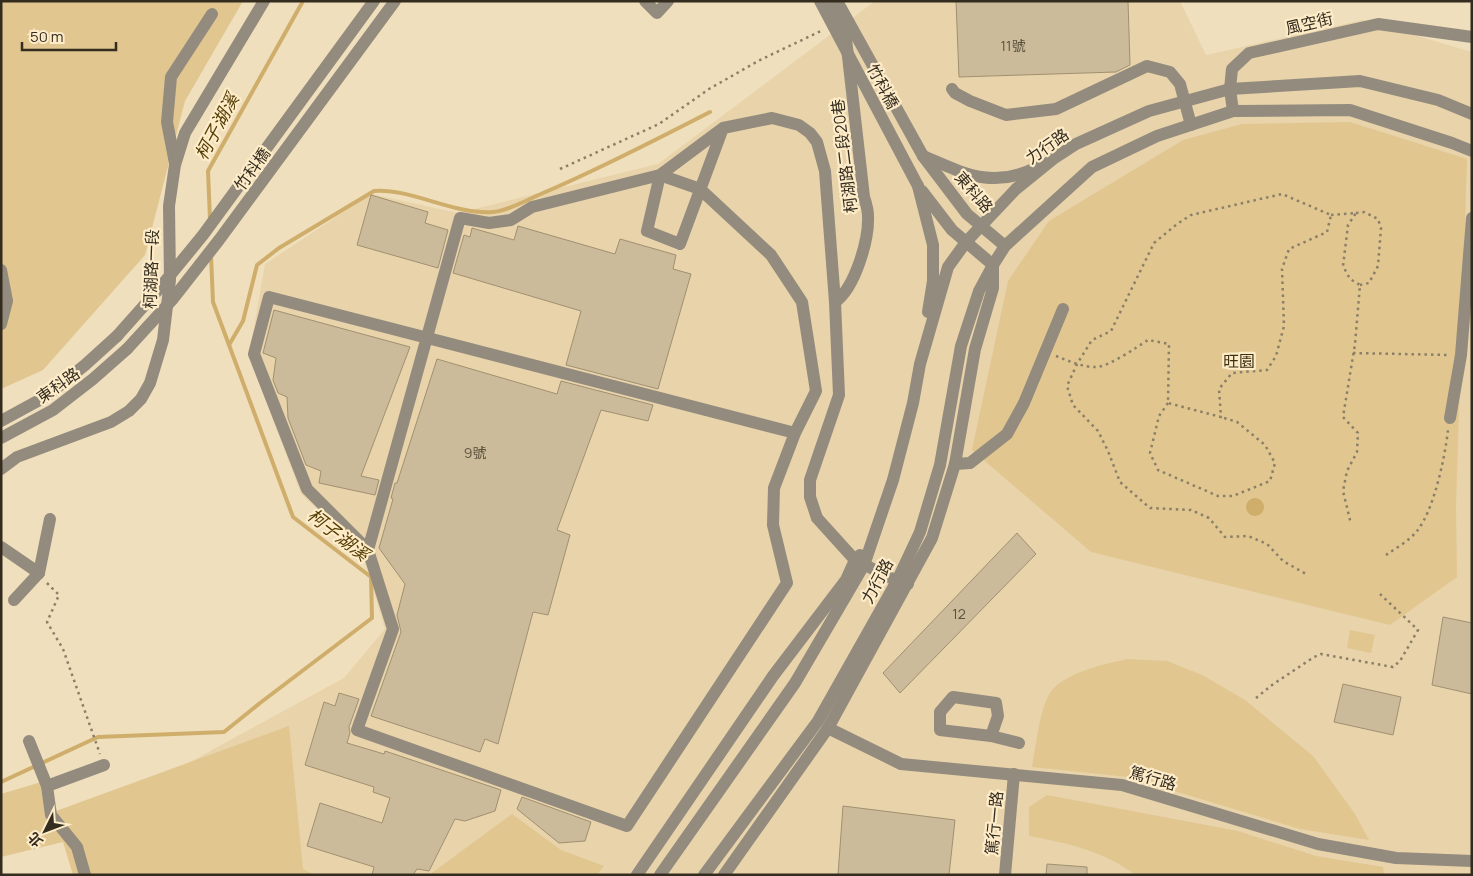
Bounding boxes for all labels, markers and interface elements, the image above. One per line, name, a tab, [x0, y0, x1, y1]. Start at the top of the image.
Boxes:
street label: 風空街	[1283, 7, 1335, 39]
scale bar	[22, 20, 116, 52]
text: 50 m	[30, 26, 64, 47]
house number: 11號	[1001, 36, 1025, 55]
street label: 竹科橋	[862, 60, 904, 112]
water label: 柯子湖溪	[189, 86, 245, 164]
street label: 柯湖路二段20巷	[826, 98, 862, 214]
street label: 力行路	[1021, 123, 1073, 169]
street label: 竹科橋	[229, 143, 275, 195]
street label: 東科路	[950, 167, 998, 217]
street label: 柯湖路一段	[139, 229, 163, 309]
park label: 旺園	[1223, 350, 1255, 372]
street label: 東科路	[32, 362, 84, 408]
house number: 9號	[464, 443, 486, 462]
water label: 柯子湖溪	[303, 503, 377, 568]
street label: 力行路	[856, 555, 898, 607]
house number: 12	[952, 604, 966, 623]
street label: 篤行路	[1127, 761, 1179, 795]
street label: 篤行一路	[980, 790, 1008, 856]
north arrow	[20, 806, 70, 856]
text: 北	[23, 828, 47, 852]

